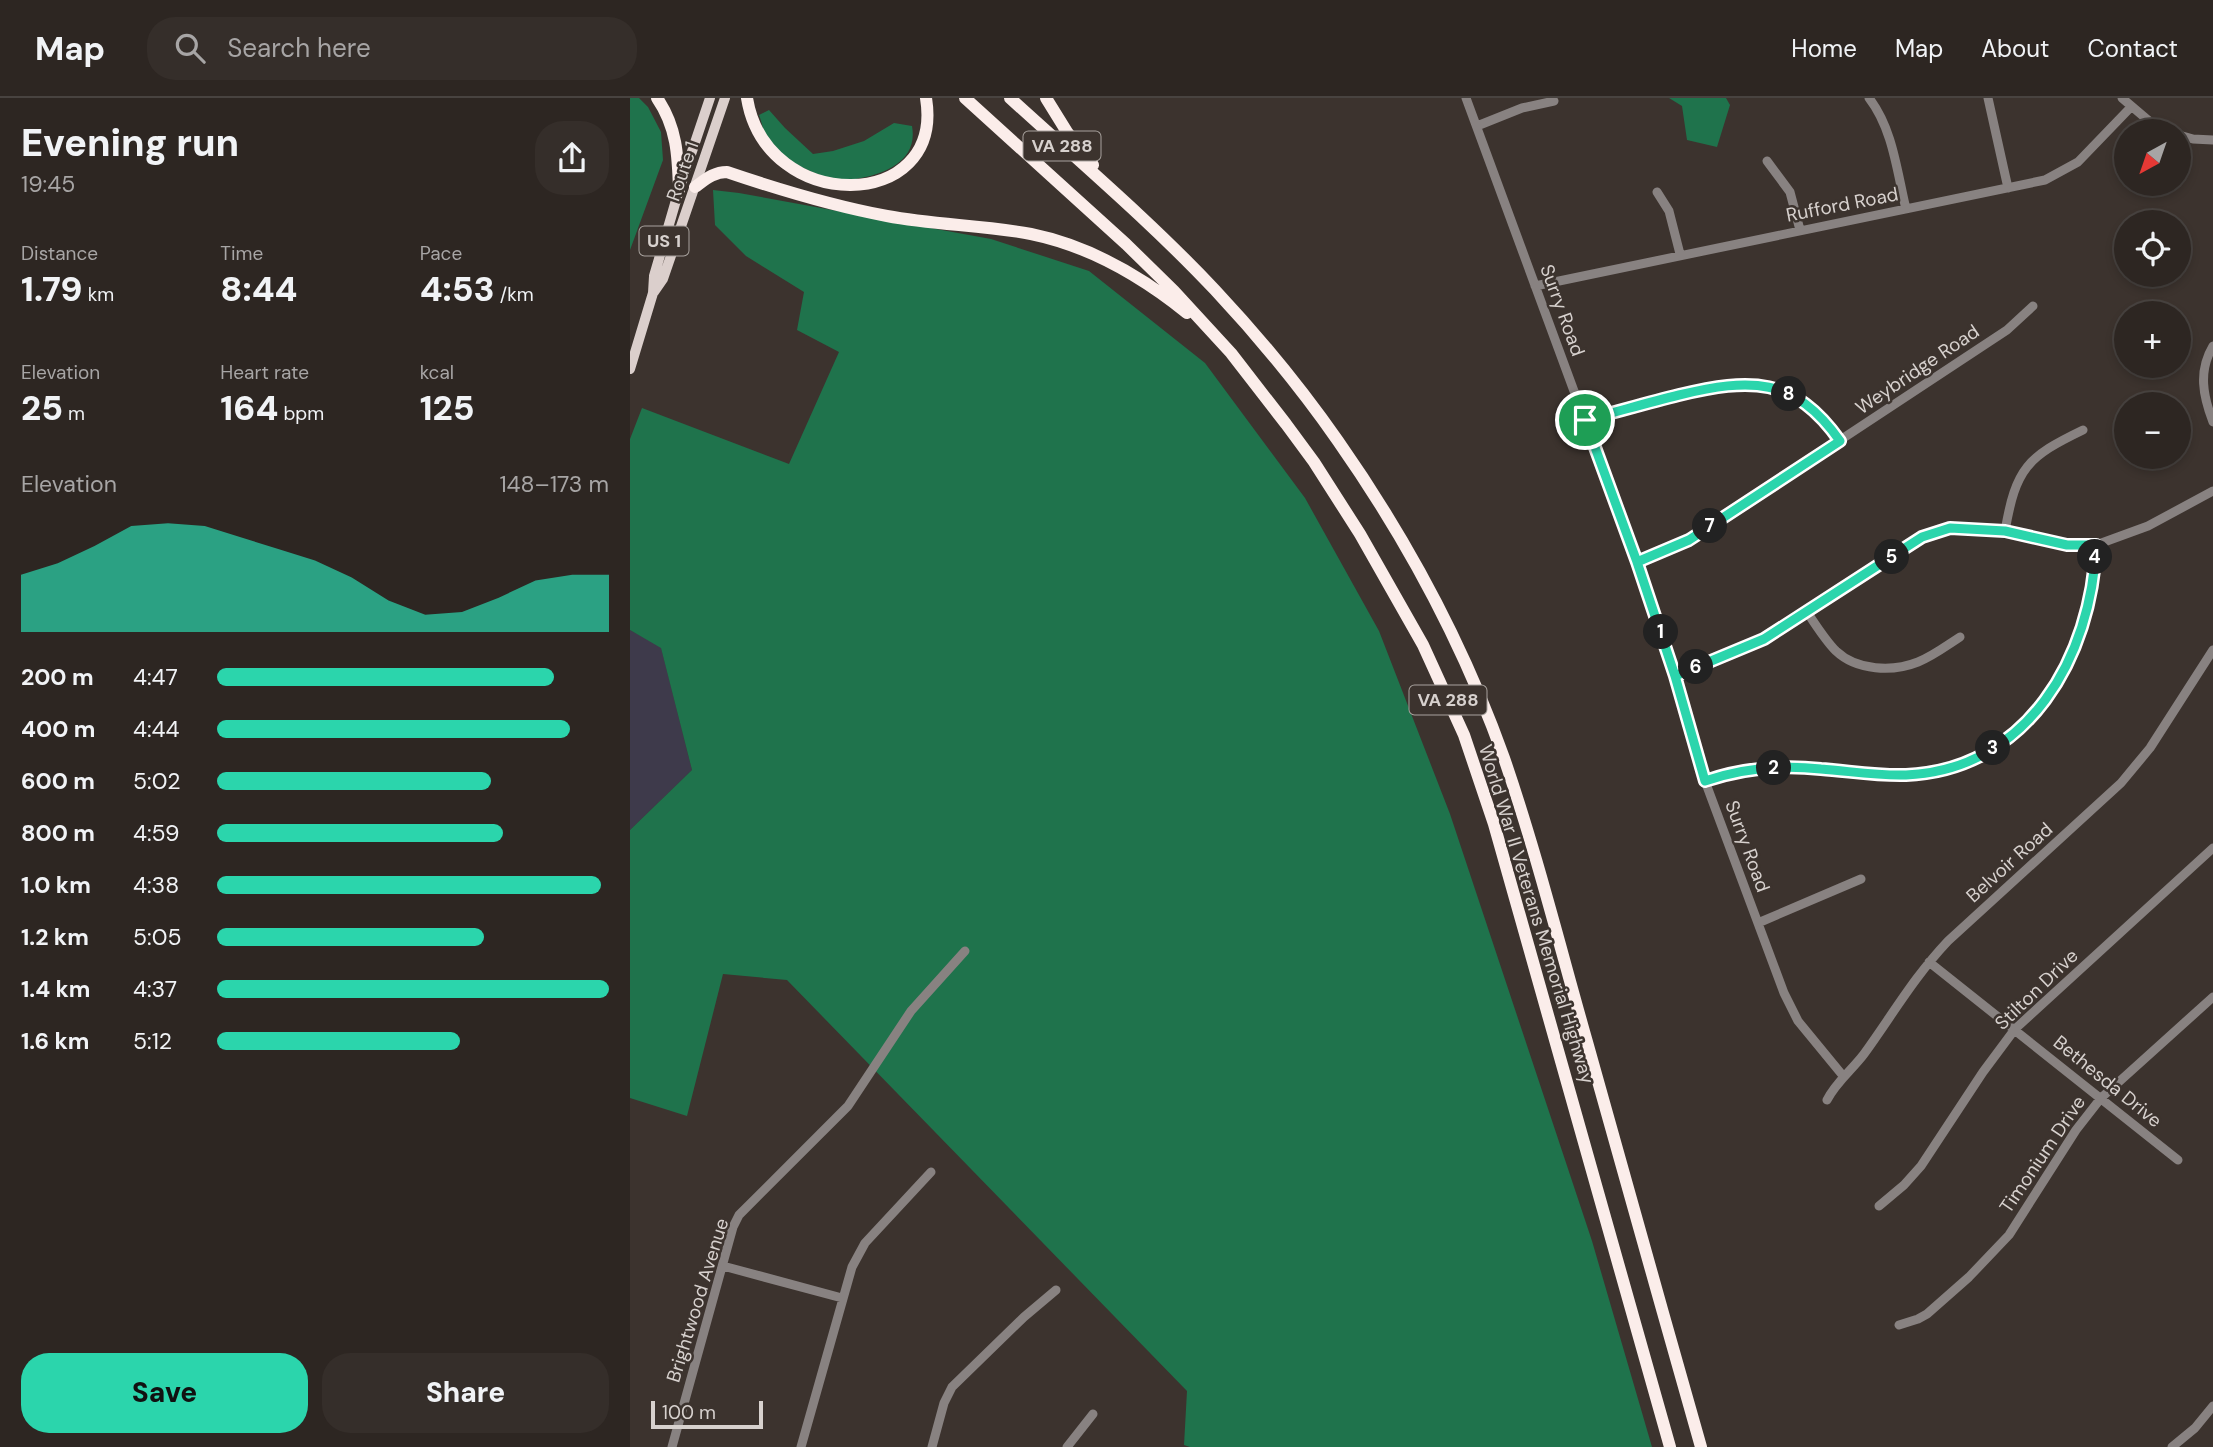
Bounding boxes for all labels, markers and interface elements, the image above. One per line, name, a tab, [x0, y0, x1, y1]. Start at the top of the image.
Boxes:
search box	[147, 17, 637, 80]
text: Map	[35, 27, 105, 70]
icon: search	[171, 29, 209, 67]
text: Search here	[227, 31, 371, 65]
text: Home	[1791, 33, 1857, 64]
text: Map	[1895, 33, 1943, 64]
text: About	[1981, 33, 2050, 64]
text: Contact	[2088, 33, 2178, 64]
text: Evening run	[21, 118, 239, 168]
north arrow	[2114, 119, 2191, 196]
map controls	[2114, 119, 2191, 469]
button: share	[535, 121, 609, 195]
road number: VA 288	[1024, 131, 1101, 160]
street label: Route 1	[661, 138, 704, 204]
text: 19:45	[21, 169, 75, 199]
street label: Rufford Road	[1784, 181, 1900, 228]
button: locate	[2114, 210, 2191, 287]
road number: US 1	[639, 226, 688, 256]
text: Distance	[21, 241, 98, 266]
text: Time	[220, 241, 263, 266]
text: Pace	[420, 241, 462, 266]
street label: Surry Road	[1534, 261, 1591, 359]
text: 1.79	[21, 266, 83, 312]
text: 8:44	[220, 266, 298, 312]
text: 4:53	[420, 266, 495, 312]
text: km	[83, 282, 114, 307]
text: /km	[495, 282, 534, 307]
button: +	[2114, 301, 2191, 378]
street label: Weybridge Road	[1851, 319, 1984, 420]
text: Elevation	[21, 360, 100, 385]
text: Heart rate	[220, 360, 309, 385]
text: kcal	[420, 360, 454, 385]
pin: 8	[1772, 376, 1806, 412]
text: 8	[1782, 381, 1795, 406]
text: 25	[21, 385, 63, 431]
text: 164	[220, 385, 278, 431]
text: 125	[420, 385, 475, 431]
pin	[1555, 390, 1615, 450]
button: −	[2114, 392, 2191, 469]
text: m	[63, 401, 85, 426]
text: bpm	[278, 401, 324, 426]
icon: arrive	[1566, 401, 1604, 439]
text: Elevation	[21, 469, 117, 499]
text: 148–173 m	[499, 469, 609, 499]
pin: 7	[1692, 508, 1728, 544]
text: 7	[1704, 513, 1715, 538]
pin: 5	[1874, 540, 1910, 574]
pin: 4	[2078, 540, 2112, 574]
text: 5	[1886, 544, 1897, 569]
text: 4	[2088, 544, 2101, 569]
pin: 1	[1644, 614, 1678, 650]
text: 1	[1657, 619, 1664, 644]
pin: 6	[1678, 650, 1714, 684]
text: 6	[1689, 654, 1702, 679]
text: 200 m	[21, 662, 94, 692]
text: 4:47	[133, 662, 178, 692]
road number: VA 288	[1410, 686, 1486, 714]
text: 400 m	[21, 714, 95, 744]
text: 4:44	[133, 714, 180, 744]
pin: 3	[1976, 730, 2010, 766]
text: 3	[1987, 735, 1998, 760]
street label: World War II Veterans Memorial Highway	[1473, 741, 1600, 1087]
pin: 2	[1756, 750, 1792, 786]
text: 2	[1768, 755, 1779, 780]
text: 600 m	[21, 766, 95, 796]
text: 5:02	[133, 766, 180, 796]
street label: Surry Road	[1719, 797, 1776, 895]
street label: Belvoir Road	[1961, 817, 2058, 908]
text: 800 m	[21, 818, 95, 848]
text: 4:59	[133, 818, 179, 848]
text: 1.0 km	[21, 870, 91, 900]
text: 4:38	[133, 870, 179, 900]
text: 1.2 km	[21, 922, 89, 952]
text: 5:05	[133, 922, 181, 952]
street label: Stilton Drive	[1989, 943, 2083, 1035]
text: 1.4 km	[21, 974, 90, 1004]
text: 4:37	[133, 974, 177, 1004]
text: 1.6 km	[21, 1026, 89, 1056]
text: 5:12	[133, 1026, 172, 1056]
street label: Bethesda Drive	[2048, 1030, 2167, 1133]
street label: Timonium Drive	[1994, 1091, 2091, 1218]
street label: Brightwood Avenue	[661, 1215, 734, 1385]
button: Save	[21, 1353, 308, 1433]
button: Share	[322, 1353, 609, 1433]
scale bar	[651, 1398, 763, 1430]
text: 100 m	[662, 1400, 716, 1425]

